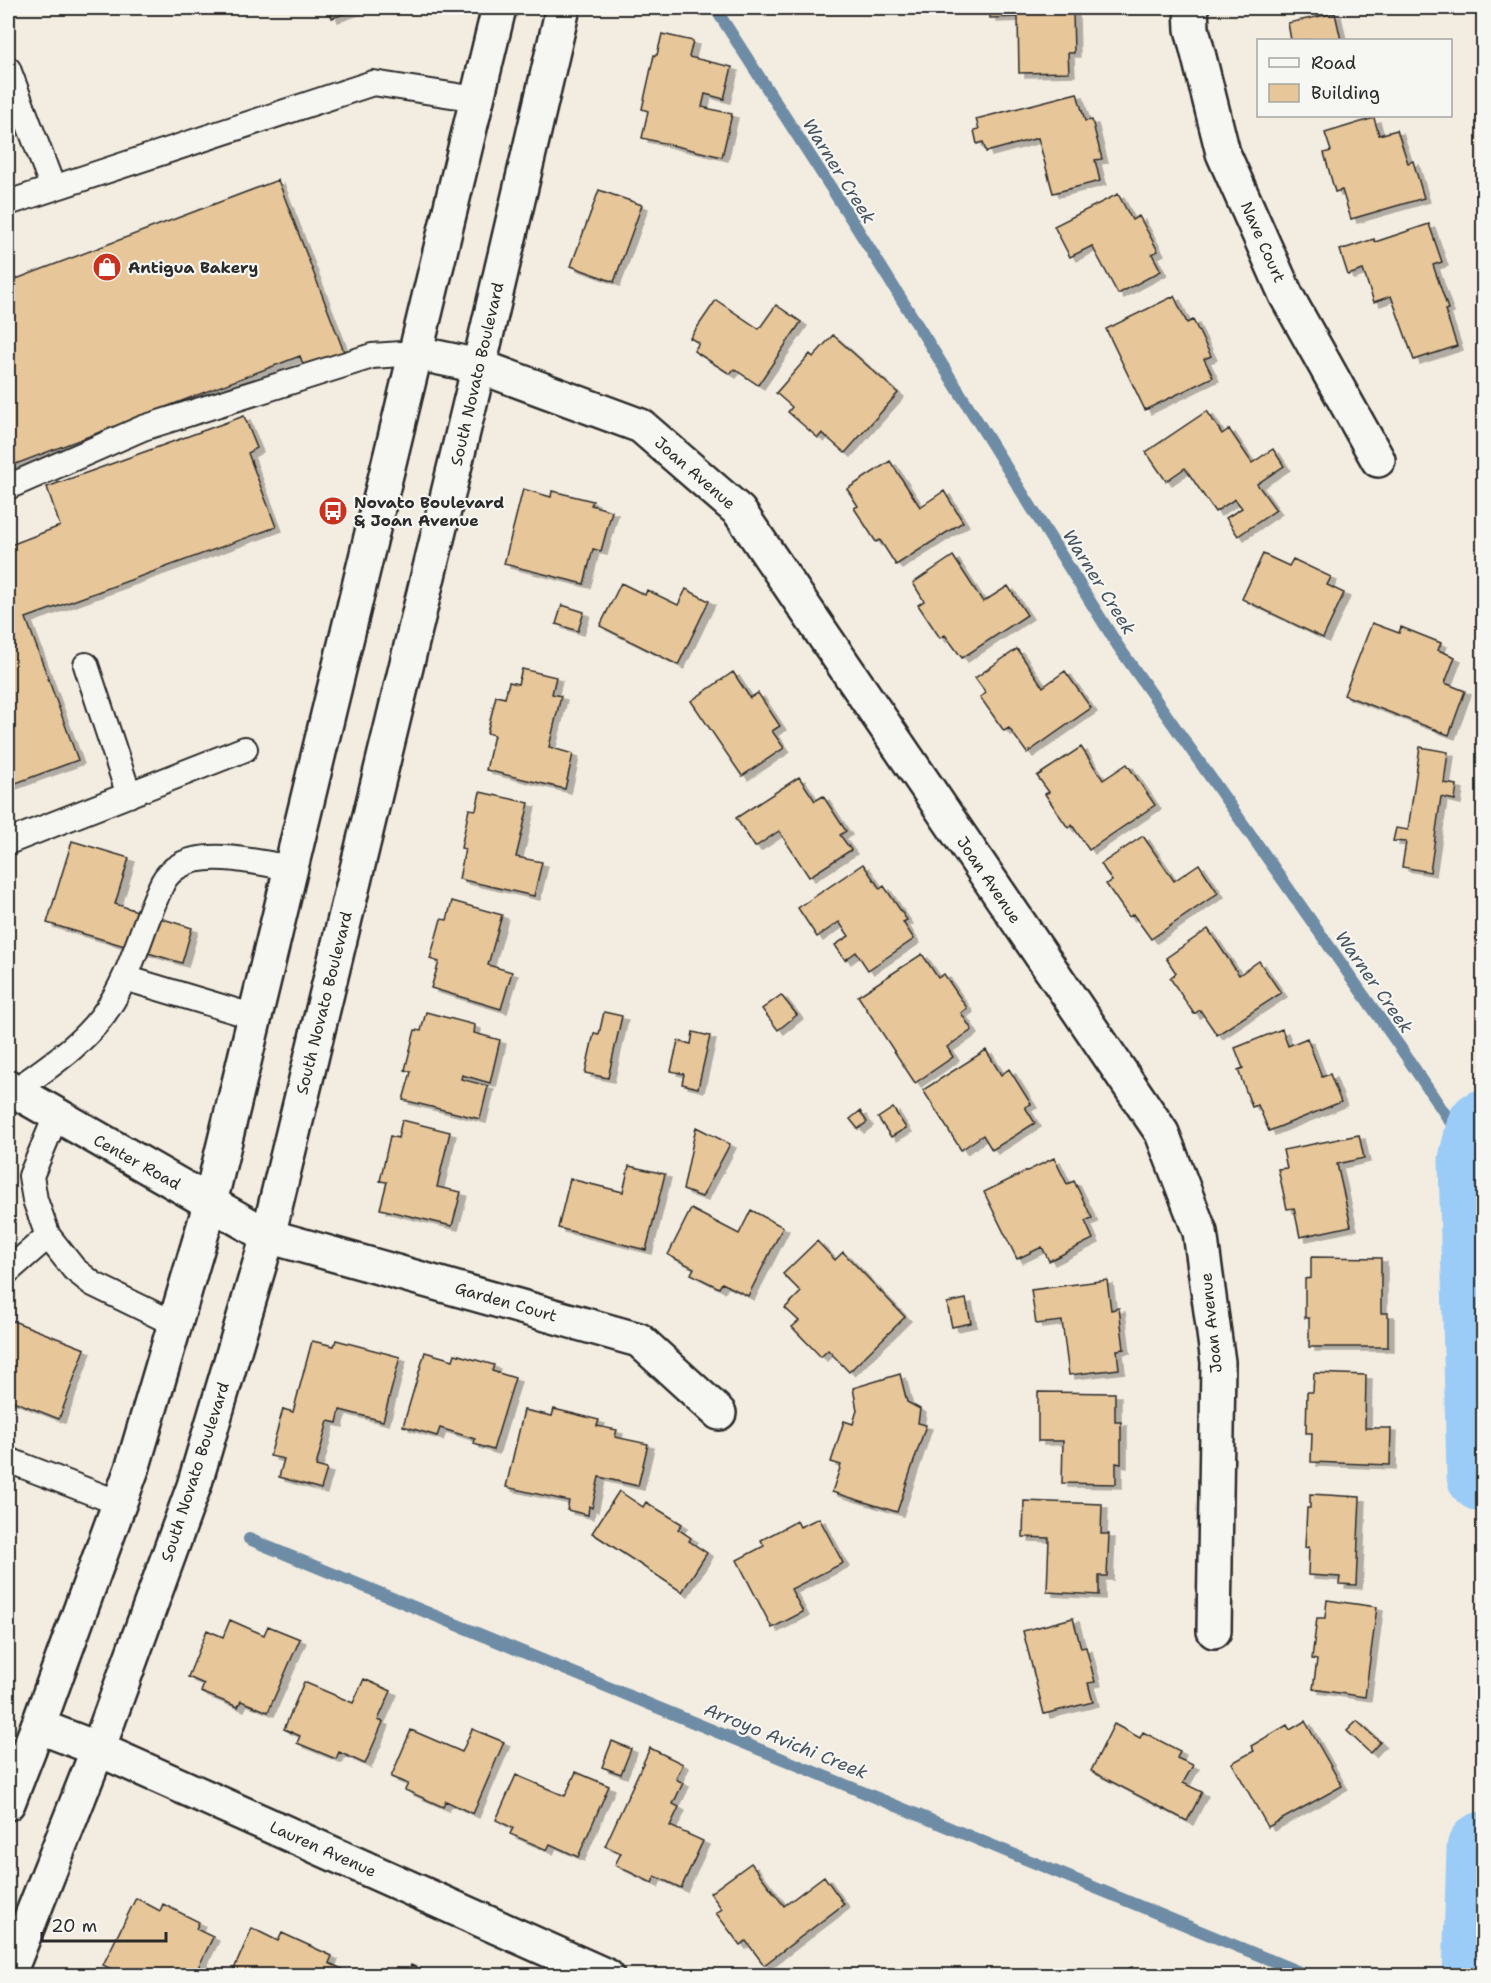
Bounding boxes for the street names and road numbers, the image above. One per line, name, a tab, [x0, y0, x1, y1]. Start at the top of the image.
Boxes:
street label: Nave Court	[1236, 198, 1290, 286]
street label: South Novato Boulevard	[446, 280, 508, 468]
street label: Joan Avenue	[650, 432, 740, 514]
street label: Joan Avenue	[952, 832, 1026, 928]
street label: South Novato Boulevard	[291, 909, 357, 1097]
street label: Center Road	[90, 1129, 184, 1195]
street label: Joan Avenue	[1195, 1272, 1227, 1374]
street label: Garden Court	[453, 1277, 559, 1327]
street label: South Novato Boulevard	[156, 1379, 234, 1565]
street label: Lauren Avenue	[266, 1816, 380, 1882]

